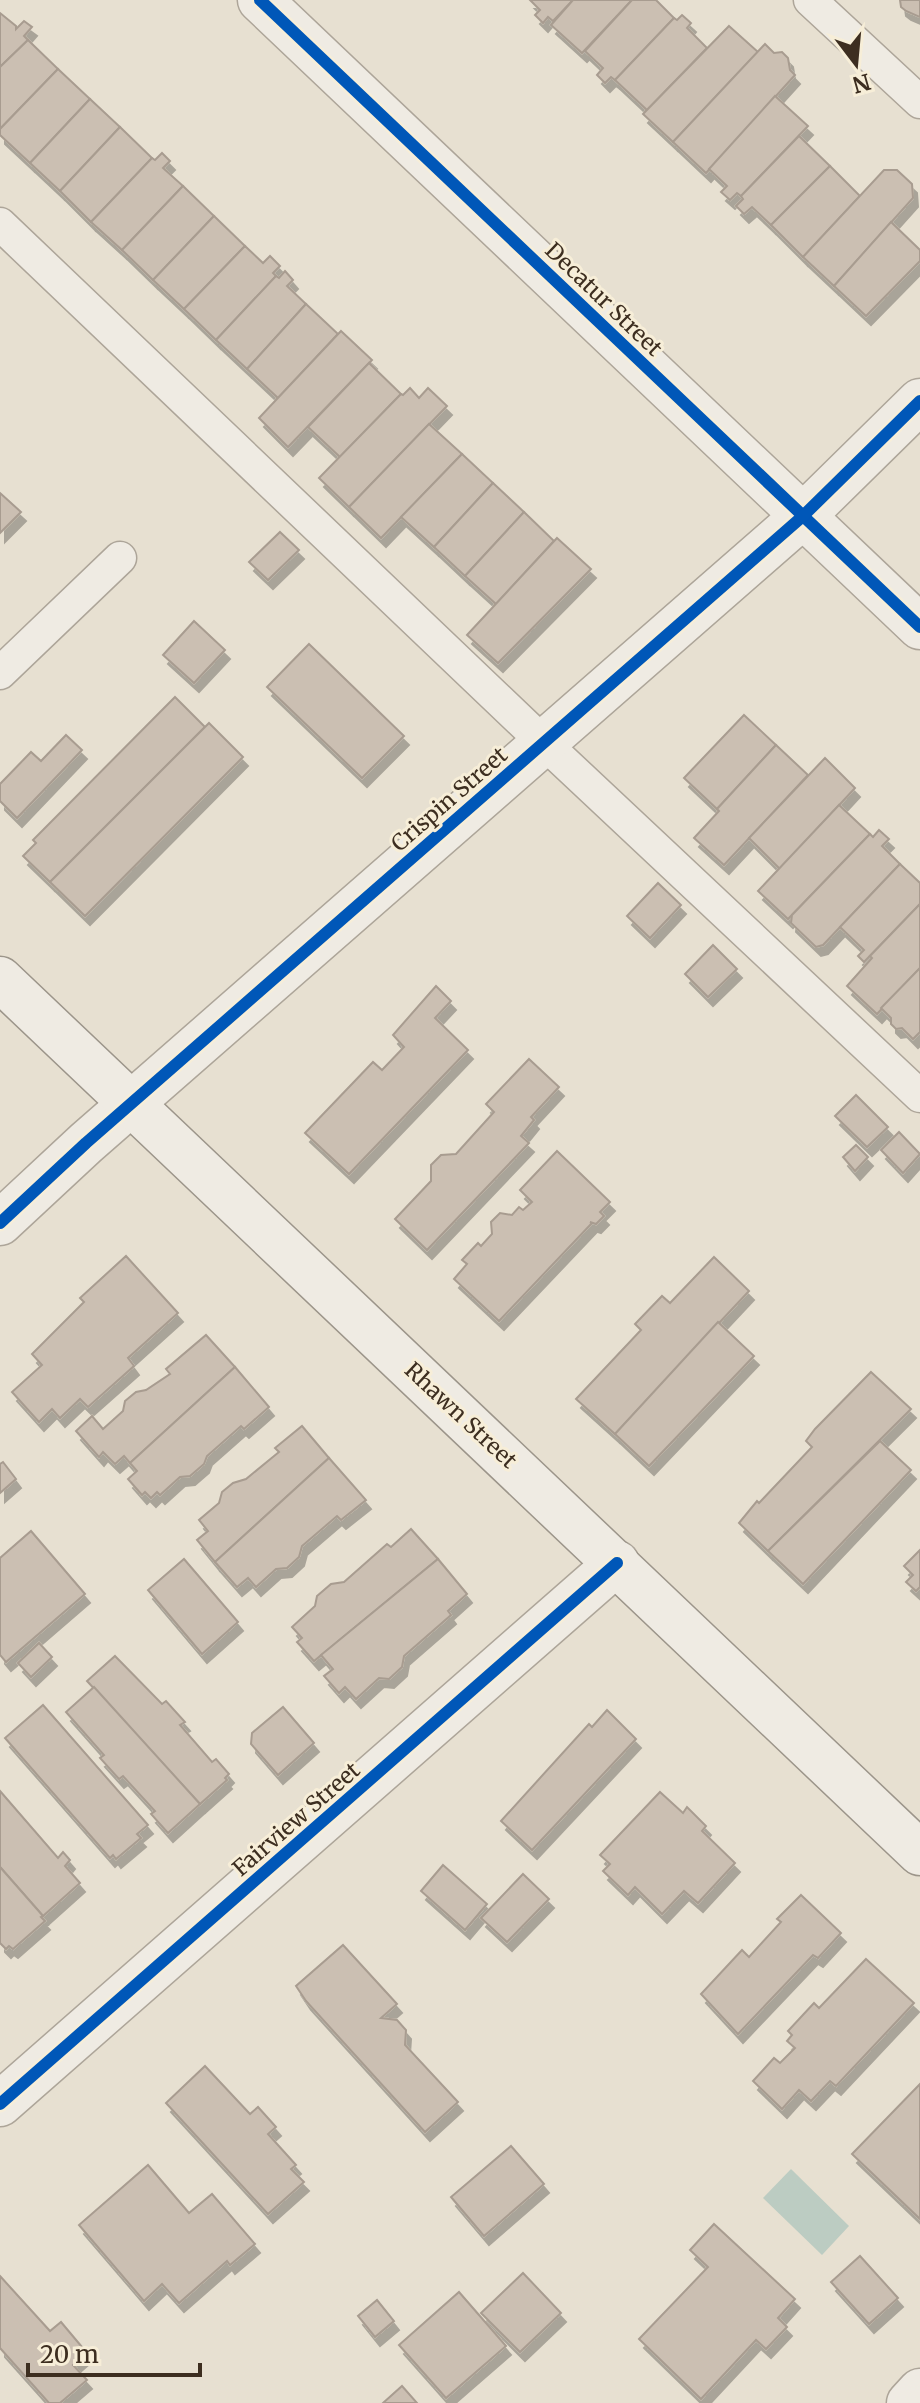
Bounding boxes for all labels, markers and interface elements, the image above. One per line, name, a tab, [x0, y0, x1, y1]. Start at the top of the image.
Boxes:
north arrow	[816, 24, 896, 104]
text: N	[849, 67, 874, 99]
street label: Decatur Street	[540, 236, 669, 362]
street label: Crispin Street	[385, 741, 513, 857]
street label: Rhawn Street	[399, 1356, 523, 1474]
street label: Fairview Street	[226, 1756, 366, 1882]
scale bar	[28, 2327, 200, 2377]
text: 20 m	[40, 2339, 99, 2370]

